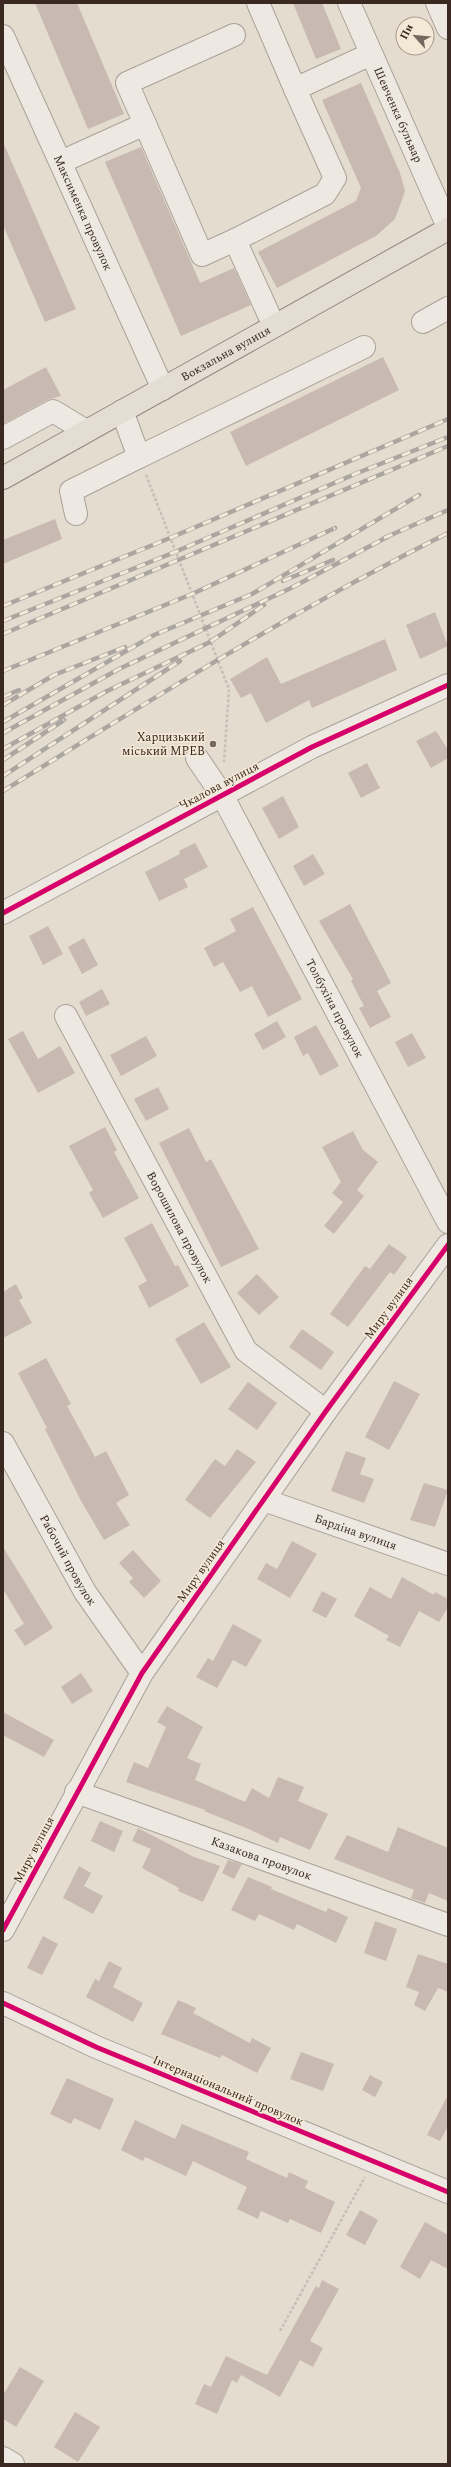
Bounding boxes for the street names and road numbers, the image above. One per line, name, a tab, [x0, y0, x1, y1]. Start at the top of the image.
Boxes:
street label: Шевченка бульвар	[369, 64, 428, 166]
street label: Максименка провулок	[49, 152, 118, 274]
street label: Вокзальна вулиця	[177, 321, 274, 386]
street label: Чкалова вулиця	[176, 757, 262, 815]
street label: Толбухіна провулок	[301, 955, 369, 1062]
street label: Ворошилова провулок	[142, 1168, 218, 1287]
street label: Миру вулиця	[360, 1273, 418, 1343]
street label: Бардіна вулиця	[312, 1509, 399, 1555]
street label: Рабочий провулок	[35, 1511, 102, 1610]
street label: Миру вулиця	[172, 1536, 230, 1606]
street label: Миру вулиця	[8, 1813, 60, 1887]
street label: Казакова провулок	[208, 1832, 315, 1885]
street label: Інтернаціональний провулок	[150, 2051, 307, 2132]

